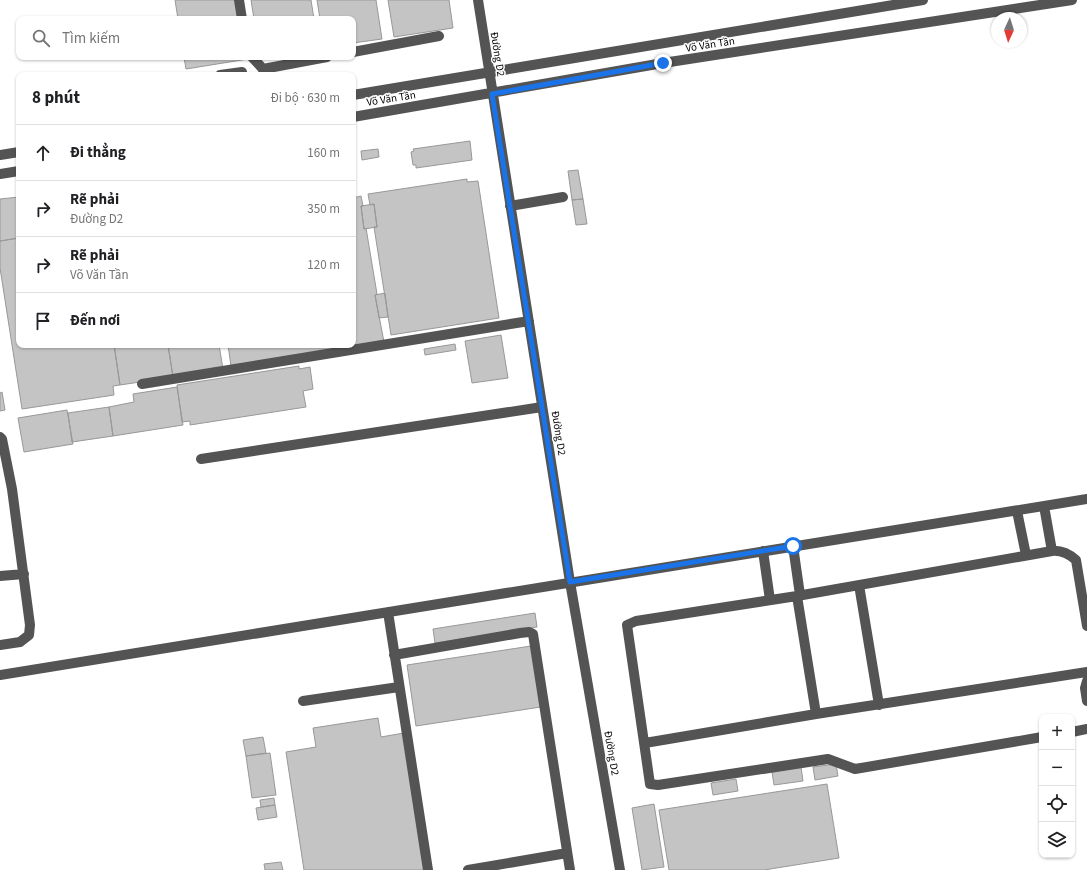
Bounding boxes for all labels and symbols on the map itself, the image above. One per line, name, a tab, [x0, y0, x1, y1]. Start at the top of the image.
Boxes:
north arrow	[991, 12, 1027, 48]
street label: Đường D2	[487, 31, 508, 77]
street label: Võ Văn Tần	[684, 33, 736, 56]
route end	[654, 54, 672, 72]
street label: Võ Văn Tần	[365, 87, 417, 110]
street label: Đường D2	[548, 410, 569, 456]
route start	[784, 537, 802, 555]
street label: Đường D2	[600, 730, 623, 777]

